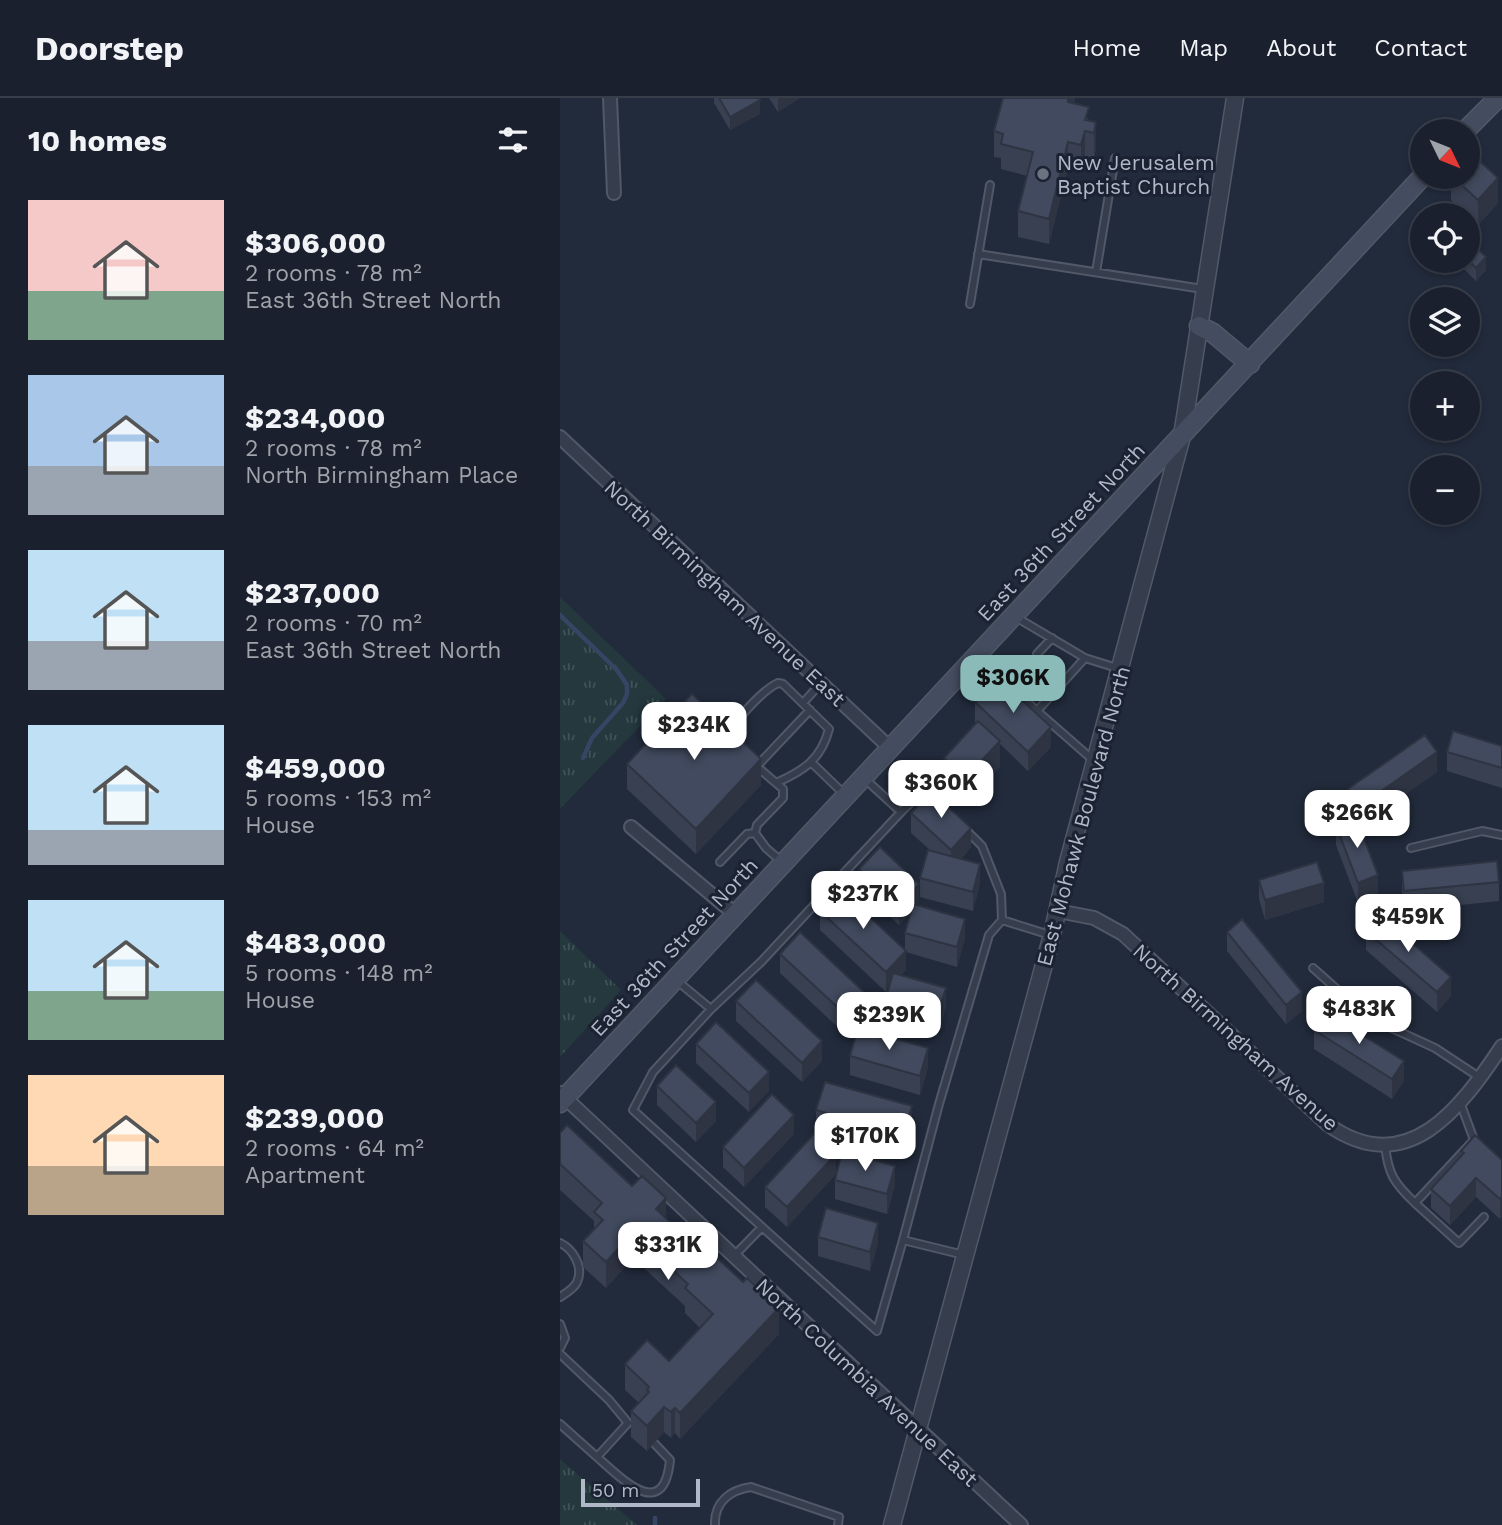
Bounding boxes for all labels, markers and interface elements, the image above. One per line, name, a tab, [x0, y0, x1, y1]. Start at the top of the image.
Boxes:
text: Doorstep	[35, 29, 184, 68]
text: Home	[1073, 34, 1141, 62]
text: Map	[1179, 34, 1228, 62]
text: About	[1266, 34, 1336, 62]
text: Contact	[1374, 34, 1467, 62]
north arrow	[1410, 119, 1480, 189]
map controls	[1410, 119, 1480, 525]
icon: filters	[494, 121, 532, 159]
text: 10 homes	[28, 123, 167, 158]
place label: New Jerusalem Baptist Church	[1057, 150, 1215, 199]
marker: New Jerusalem Baptist Church	[1035, 166, 1051, 182]
button: locate	[1410, 203, 1480, 273]
text: $306,000	[245, 225, 386, 260]
icon: home	[84, 228, 168, 312]
text: 2 rooms · 78 m²	[245, 260, 422, 287]
text: East 36th Street North	[245, 287, 502, 314]
button: layers	[1410, 287, 1480, 357]
button: +	[1410, 371, 1480, 441]
text: $234,000	[245, 400, 386, 435]
icon: home	[84, 403, 168, 487]
text: 2 rooms · 78 m²	[245, 435, 422, 462]
street label: East 36th Street North	[972, 438, 1150, 626]
button: −	[1410, 455, 1480, 525]
text: North Birmingham Place	[245, 462, 518, 489]
street label: North Birmingham Avenue East	[599, 475, 851, 711]
text: $237,000	[245, 575, 380, 610]
icon: home	[84, 578, 168, 662]
text: 2 rooms · 70 m²	[245, 610, 422, 637]
text: East 36th Street North	[245, 637, 502, 664]
pin: $306K	[964, 656, 1062, 715]
street label: East Mohawk Boulevard North	[1031, 663, 1135, 969]
text: $306K	[976, 664, 1050, 691]
pin: $234K	[645, 702, 743, 762]
text: $234K	[658, 711, 730, 738]
text: $459,000	[245, 750, 386, 785]
icon: home	[84, 753, 168, 837]
pin: $360K	[892, 760, 990, 820]
text: $360K	[904, 769, 978, 796]
text: 5 rooms · 153 m²	[245, 785, 431, 812]
pin: $266K	[1308, 790, 1406, 850]
text: $266K	[1321, 799, 1393, 826]
text: House	[245, 812, 315, 839]
street label: East 36th Street North	[585, 853, 763, 1041]
pin: $237K	[814, 872, 912, 931]
text: $237K	[827, 880, 899, 907]
pin: $459K	[1359, 894, 1457, 954]
text: $459K	[1371, 903, 1445, 930]
text: $483,000	[245, 925, 386, 960]
icon: home	[84, 928, 168, 1012]
street label: North Birmingham Avenue	[1128, 938, 1344, 1136]
text: 5 rooms · 148 m²	[245, 960, 433, 987]
pin: $483K	[1310, 986, 1408, 1046]
text: House	[245, 987, 315, 1014]
pin: $239K	[840, 992, 938, 1052]
text: $483K	[1322, 995, 1396, 1022]
text: $239K	[853, 1001, 925, 1028]
text: $239,000	[245, 1100, 385, 1135]
icon: home	[84, 1103, 168, 1187]
pin: $170K	[816, 1114, 914, 1173]
text: $170K	[831, 1122, 899, 1149]
text: 2 rooms · 64 m²	[245, 1135, 424, 1162]
text: Apartment	[245, 1162, 365, 1189]
pin: $331K	[619, 1222, 717, 1282]
text: $331K	[634, 1231, 702, 1258]
street label: North Columbia Avenue East	[751, 1273, 983, 1492]
scale bar	[581, 1476, 700, 1508]
text: 50 m	[592, 1479, 639, 1502]

